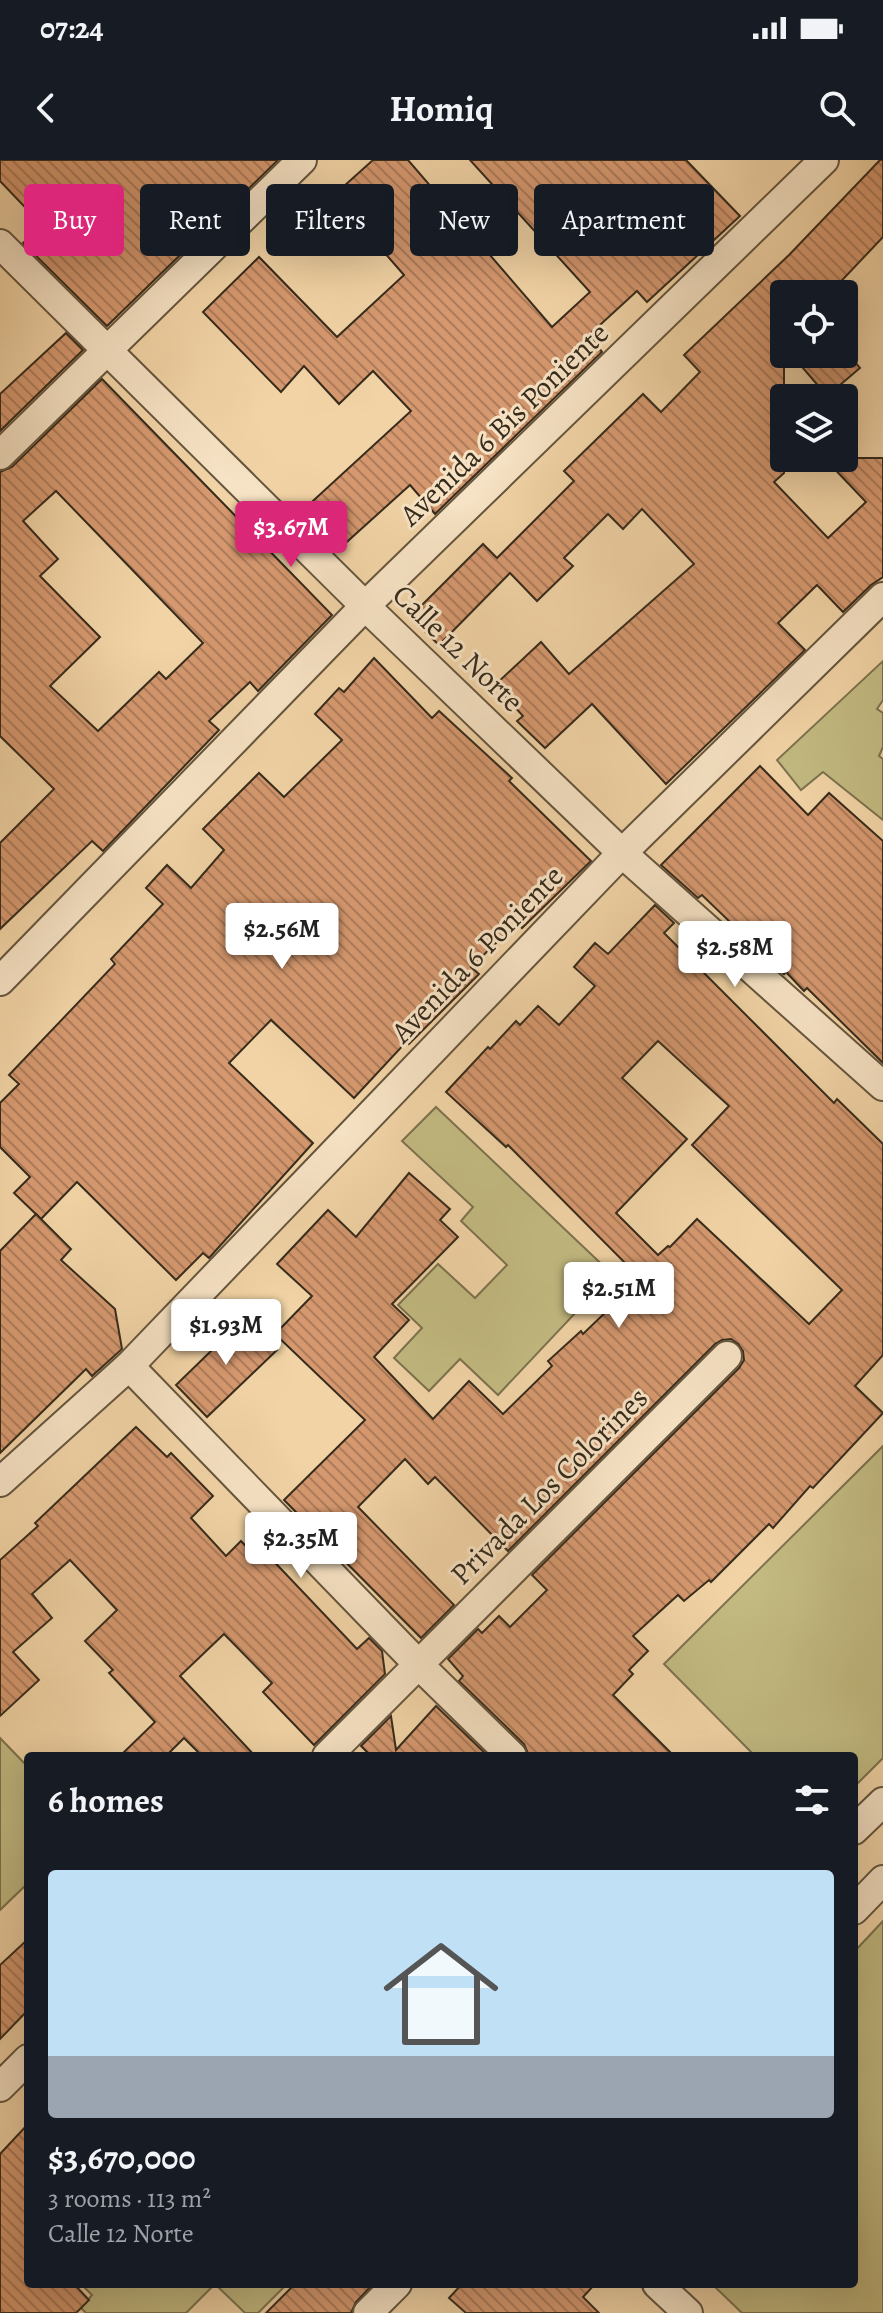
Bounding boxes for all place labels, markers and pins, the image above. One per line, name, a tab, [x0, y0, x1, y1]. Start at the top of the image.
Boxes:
pin: $3.67M	[226, 501, 356, 569]
pin: $2.56M	[217, 903, 347, 971]
pin: $2.58M	[670, 921, 800, 989]
pin: $2.51M	[554, 1262, 684, 1330]
pin: $1.93M	[161, 1299, 291, 1367]
pin: $2.35M	[236, 1512, 366, 1580]

